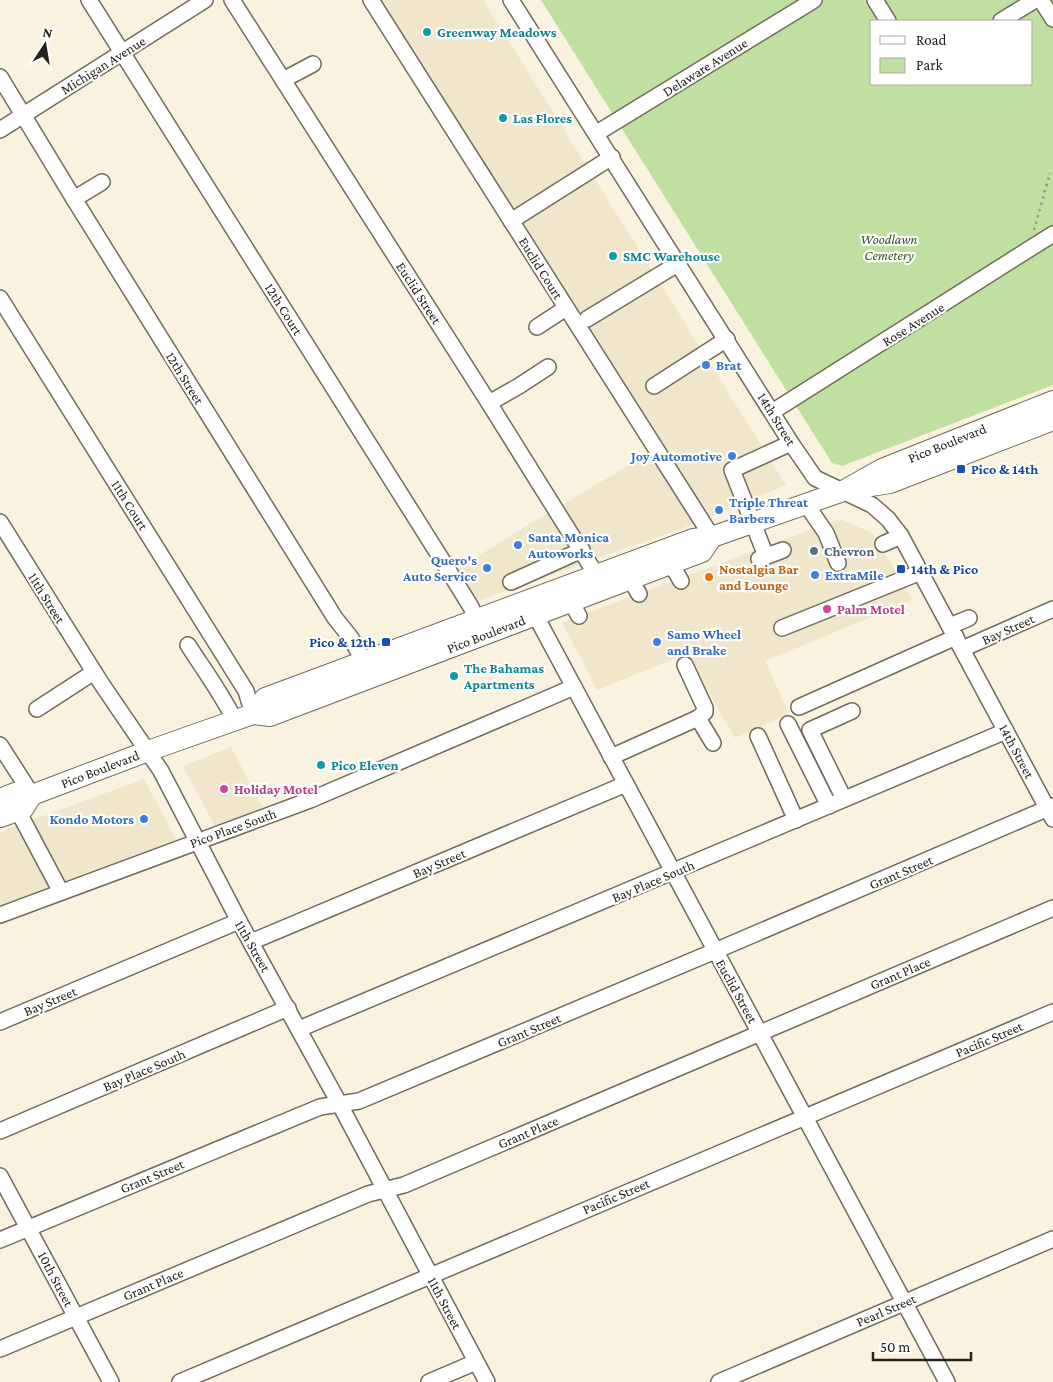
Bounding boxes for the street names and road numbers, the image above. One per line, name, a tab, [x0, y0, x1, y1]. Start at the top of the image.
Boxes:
street label: Michigan Avenue	[58, 33, 148, 97]
street label: Delaware Avenue	[660, 35, 750, 99]
street label: Euclid Court	[516, 234, 567, 302]
street label: Euclid Street	[393, 259, 445, 327]
street label: 12th Court	[262, 280, 306, 338]
street label: Rose Avenue	[879, 299, 947, 349]
street label: 12th Street	[163, 349, 208, 408]
street label: 14th Street	[754, 390, 800, 449]
street label: Pico Boulevard	[906, 420, 989, 466]
street label: 11th Court	[108, 477, 152, 533]
street label: 11th Street	[25, 570, 69, 627]
street label: Bay Street	[979, 610, 1037, 648]
street label: Pico Boulevard	[445, 611, 528, 656]
street label: 14th Street	[996, 721, 1038, 781]
street label: Pico Boulevard	[59, 746, 142, 791]
street label: Pico Place South	[188, 805, 279, 851]
street label: Bay Street	[410, 845, 468, 881]
street label: Grant Street	[867, 851, 936, 893]
street label: Bay Place South	[609, 856, 697, 906]
street label: 11th Street	[232, 917, 274, 975]
street label: Grant Place	[867, 953, 933, 993]
street label: Euclid Street	[713, 956, 761, 1026]
street label: Bay Street	[21, 983, 79, 1019]
street label: Grant Street	[495, 1009, 564, 1051]
street label: Pacific Street	[953, 1018, 1025, 1060]
street label: Bay Place South	[100, 1045, 188, 1095]
street label: Grant Place	[495, 1112, 561, 1152]
street label: Grant Street	[118, 1155, 187, 1197]
street label: Pacific Street	[580, 1175, 652, 1217]
street label: 10th Street	[35, 1249, 77, 1310]
street label: Grant Place	[120, 1264, 186, 1304]
street label: 11th Street	[425, 1274, 466, 1332]
street label: Pearl Street	[854, 1290, 919, 1330]

